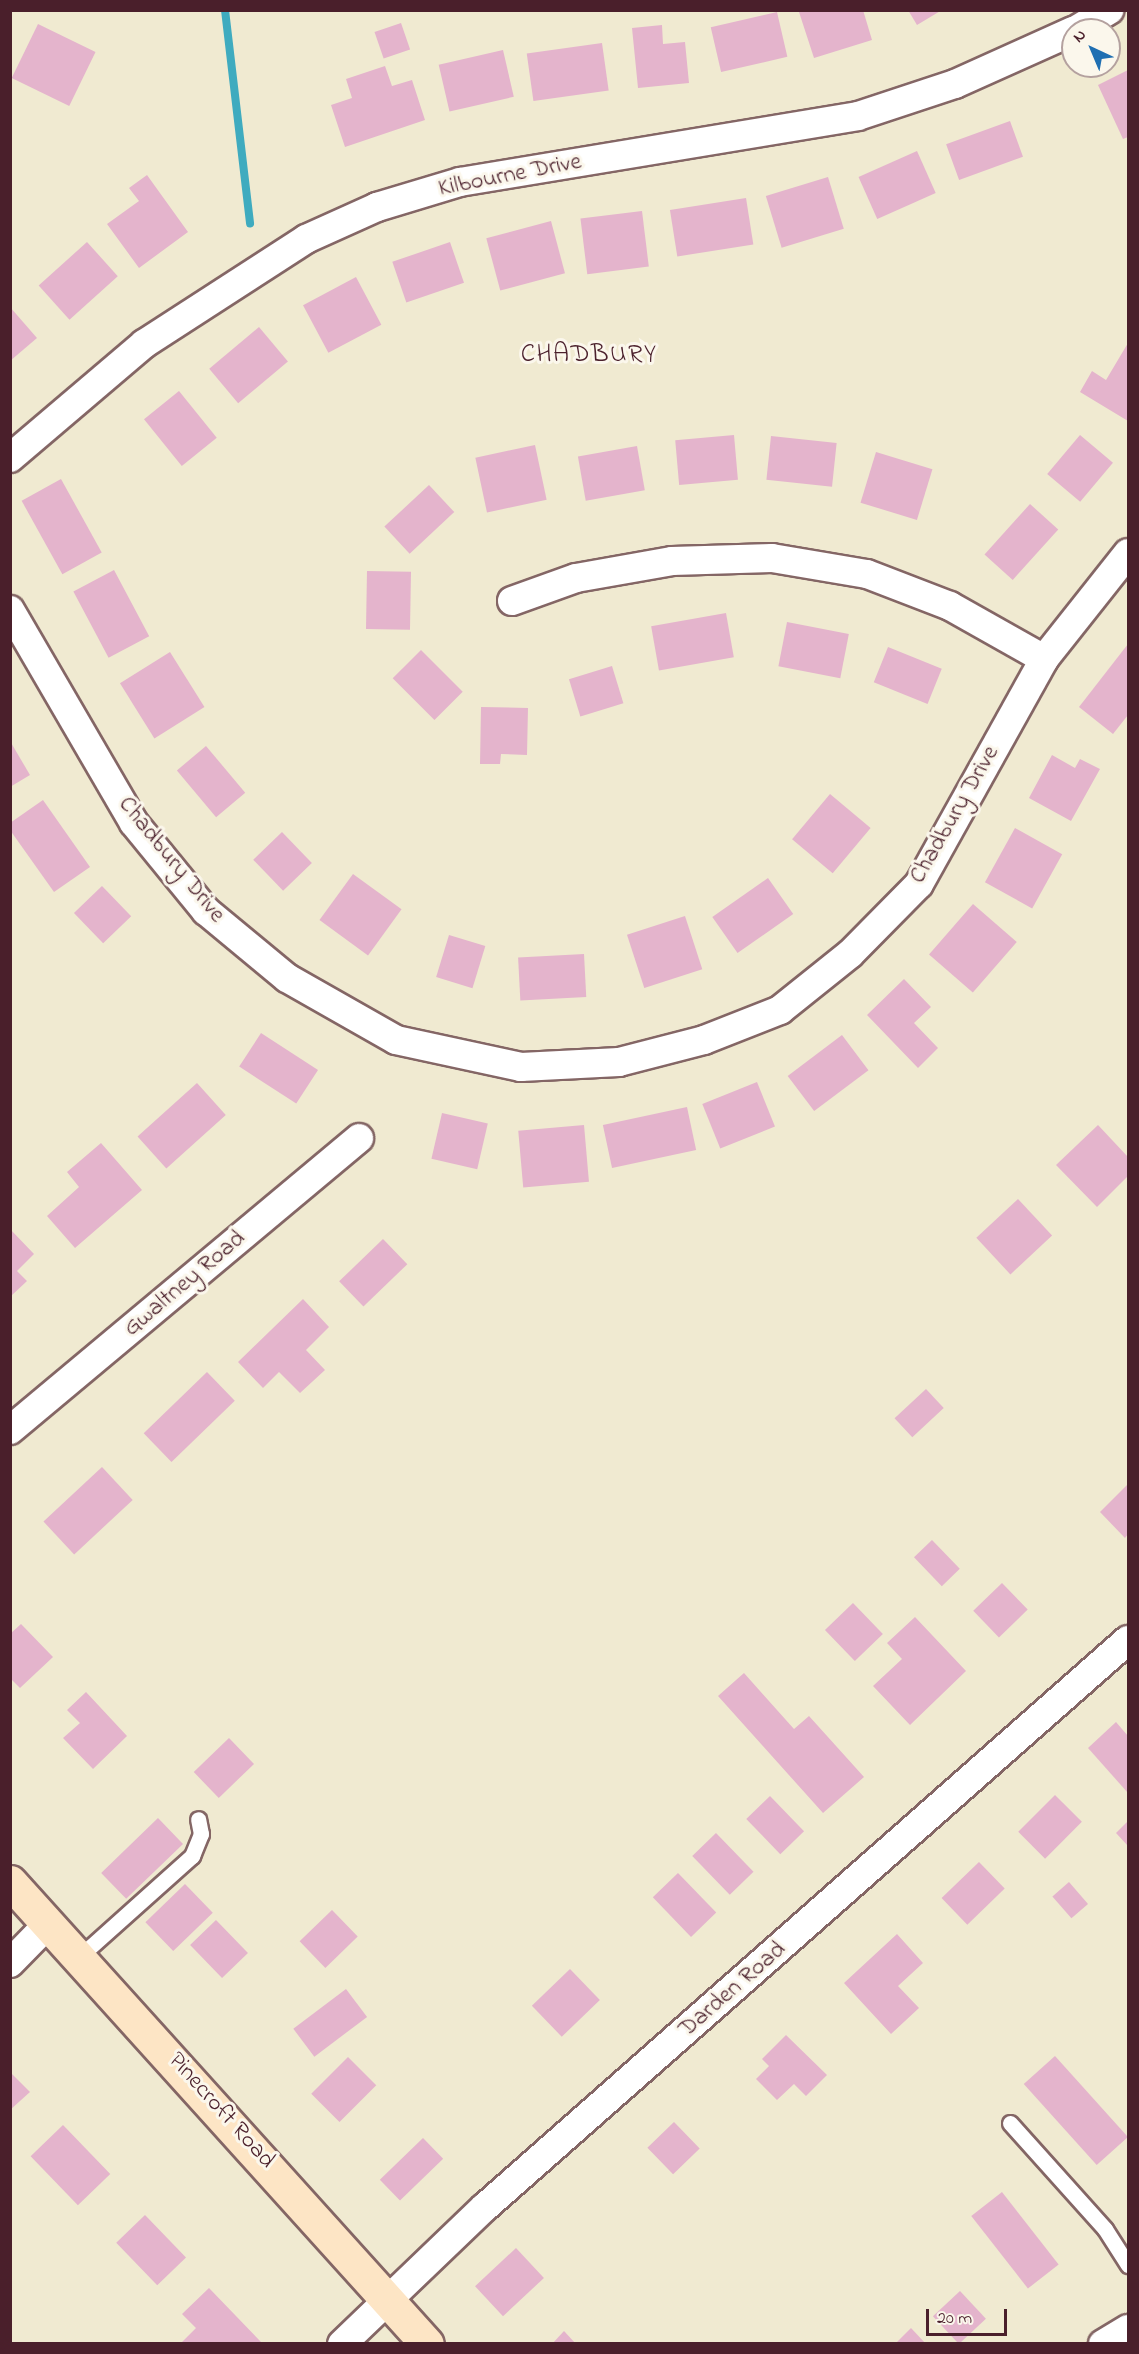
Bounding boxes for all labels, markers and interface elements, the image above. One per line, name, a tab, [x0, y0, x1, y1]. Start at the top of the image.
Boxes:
north arrow	[1061, 18, 1121, 78]
text: N	[1068, 24, 1092, 49]
street label: Kilbourne Drive	[436, 148, 584, 204]
district label: CHADBURY	[521, 340, 657, 372]
street label: Chadbury Drive	[904, 741, 1006, 889]
street label: Chadbury Drive	[111, 791, 231, 929]
street label: Gwaltney Road	[118, 1225, 252, 1343]
street label: Darden Road	[674, 1936, 792, 2044]
street label: Pinecroft Road	[161, 2047, 281, 2175]
scale bar	[929, 2297, 1010, 2335]
text: 20 m	[937, 2306, 972, 2332]

